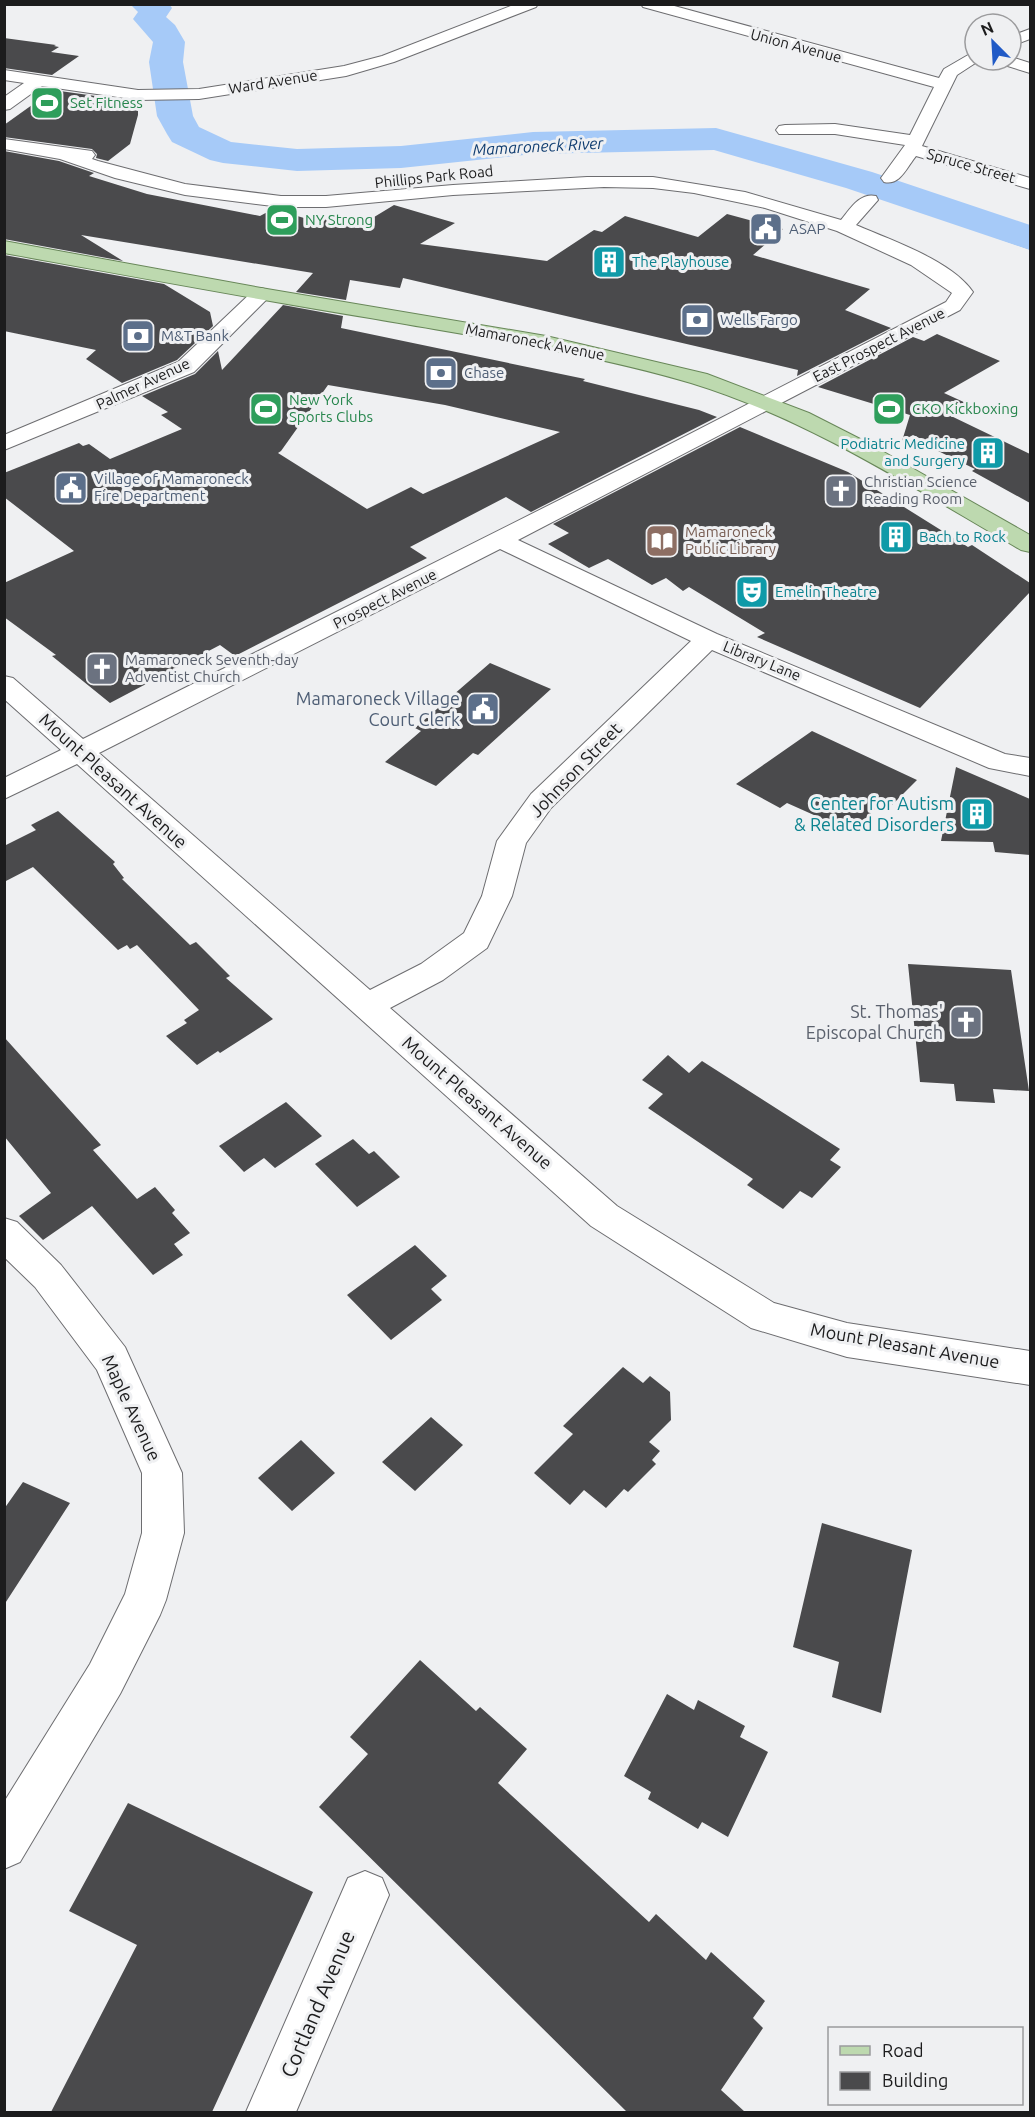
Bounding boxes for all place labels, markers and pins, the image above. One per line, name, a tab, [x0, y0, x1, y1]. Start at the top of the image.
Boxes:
sports icon: Set Fitness	[29, 85, 65, 121]
place label: Set Fitness	[70, 94, 143, 111]
sports icon: NY Strong	[264, 202, 300, 238]
place label: NY Strong	[305, 211, 373, 228]
public building icon: ASAP	[748, 211, 784, 247]
place label: ASAP	[789, 220, 826, 237]
building icon: The Playhouse	[591, 244, 627, 280]
place label: The Playhouse	[632, 253, 729, 270]
bank icon: Wells Fargo	[679, 302, 715, 338]
place label: Wells Fargo	[720, 311, 798, 328]
bank icon: M&T Bank	[120, 318, 156, 354]
place label: M&T Bank	[161, 327, 229, 344]
bank icon: Chase	[423, 355, 459, 391]
place label: Chase	[464, 364, 504, 381]
sports icon: New York Sports Clubs	[248, 391, 284, 427]
place label: New York Sports Clubs	[289, 391, 373, 425]
sports icon: CKO Kickboxing	[871, 391, 907, 427]
place label: CKO Kickboxing	[912, 400, 1018, 417]
place label: Podiatric Medicine and Surgery	[840, 435, 965, 469]
building icon: Podiatric Medicine and Surgery	[970, 435, 1006, 471]
public building icon: Village of Mamaroneck Fire Department	[53, 470, 89, 506]
place label: Village of Mamaroneck Fire Department	[94, 470, 249, 504]
church icon: Christian Science Reading Room	[823, 473, 859, 509]
place label: Christian Science Reading Room	[864, 473, 977, 507]
building icon: Bach to Rock	[878, 519, 914, 555]
library icon: Mamaroneck Public Library	[644, 523, 680, 559]
place label: Mamaroneck Public Library	[685, 523, 776, 557]
place label: Bach to Rock	[919, 528, 1006, 545]
theatre icon: Emelin Theatre	[734, 574, 770, 610]
place label: Emelin Theatre	[775, 583, 877, 600]
church icon: Mamaroneck Seventh-day Adventist Church	[84, 651, 120, 687]
place label: Mamaroneck Seventh-day Adventist Church	[125, 651, 298, 685]
place label: Mamaroneck Village Court Clerk	[296, 688, 460, 729]
public building icon: Mamaroneck Village Court Clerk	[465, 691, 501, 727]
place label: Center for Autism & Related Disorders	[794, 793, 954, 834]
building icon: Center for Autism & Related Disorders	[959, 796, 995, 832]
place label: St. Thomas' Episcopal Church	[806, 1001, 943, 1042]
church icon: St. Thomas' Episcopal Church	[948, 1004, 984, 1040]

